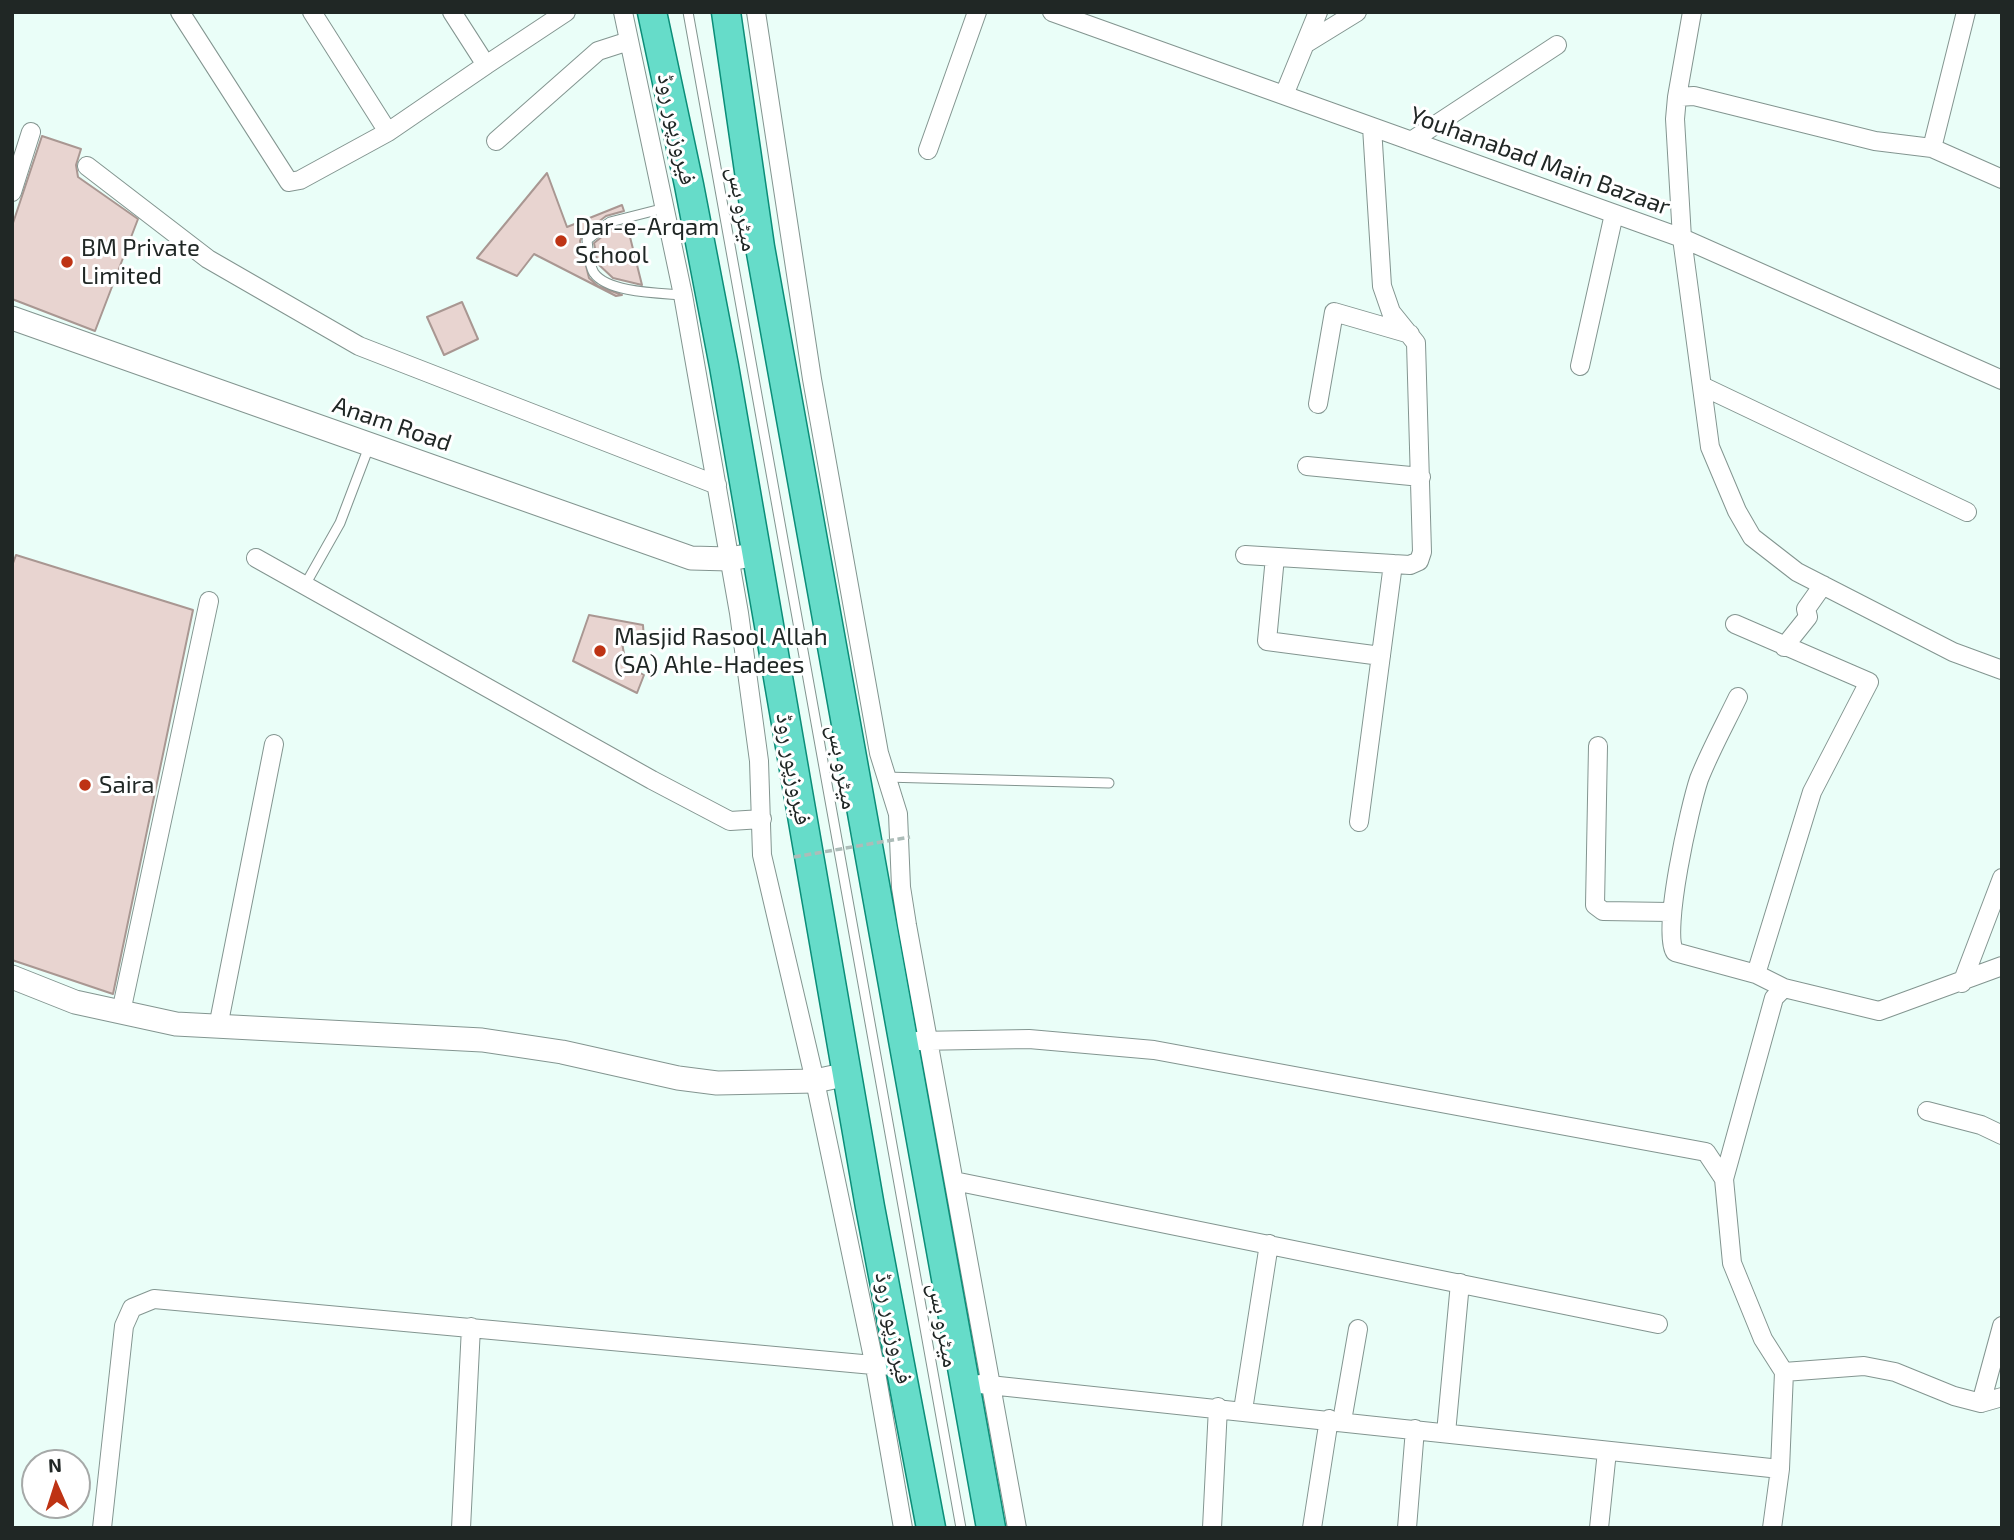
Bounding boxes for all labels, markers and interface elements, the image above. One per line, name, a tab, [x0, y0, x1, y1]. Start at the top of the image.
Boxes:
street label: فیروزپور روڈ	[651, 71, 703, 187]
street label: Youhanabad Main Bazaar	[1406, 100, 1674, 222]
street label: میٹرو بس	[721, 164, 765, 254]
place label: Dar-e-Arqam School	[575, 213, 719, 269]
marker: Dar-e-Arqam School	[553, 233, 569, 249]
place label: BM Private Limited	[81, 234, 200, 290]
marker: BM Private Limited	[59, 254, 75, 270]
street label: Anam Road	[329, 390, 455, 458]
place label: Masjid Rasool Allah (SA) Ahle-Hadees	[614, 623, 828, 679]
marker: Masjid Rasool Allah (SA) Ahle-Hadees	[592, 643, 608, 659]
street label: فیروزپور روڈ	[770, 711, 818, 827]
street label: میٹرو بس	[821, 722, 865, 812]
place label: Saira	[99, 771, 154, 799]
marker: Saira	[77, 777, 93, 793]
street label: فیروزپور روڈ	[869, 1270, 919, 1386]
street label: میٹرو بس	[922, 1280, 966, 1370]
north arrow	[21, 1449, 91, 1519]
text: N	[48, 1453, 62, 1476]

